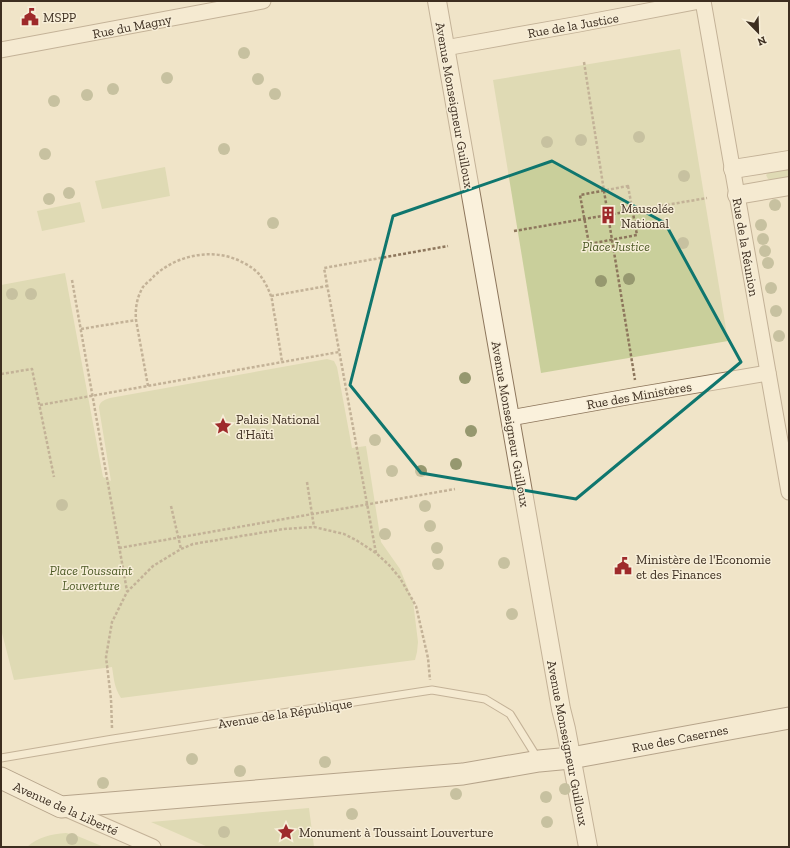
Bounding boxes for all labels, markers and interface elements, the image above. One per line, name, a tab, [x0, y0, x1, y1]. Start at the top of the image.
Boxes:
public building icon: MSPP	[20, 7, 40, 27]
place label: MSPP	[43, 10, 77, 25]
street label: Rue de la Justice	[526, 10, 620, 41]
street label: Rue du Magny	[91, 11, 173, 42]
north arrow	[738, 12, 778, 52]
street label: Avenue Monseigneur Guilloux	[432, 21, 477, 190]
text: N	[755, 33, 768, 49]
street label: Rue de la Réunion	[729, 197, 762, 298]
place label: Mausolée National	[621, 201, 674, 231]
building icon: Mausolée National	[598, 205, 618, 225]
park label: Place Justice	[582, 239, 650, 254]
street label: Avenue Monseigneur Guilloux	[488, 340, 533, 509]
street label: Rue des Ministères	[585, 379, 693, 412]
place label: Palais National d'Haïti	[236, 412, 320, 442]
place icon: Palais National d'Haïti	[213, 416, 233, 436]
place label: Ministère de l'Economie et des Finances	[636, 552, 771, 582]
public building icon: Ministère de l'Economie et des Finances	[613, 556, 633, 576]
park label: Place Toussaint Louverture	[49, 563, 133, 593]
street label: Avenue Monseigneur Guilloux	[544, 659, 591, 828]
street label: Avenue de la République	[217, 695, 353, 732]
street label: Rue des Casernes	[631, 722, 730, 755]
street label: Avenue de la Liberté	[11, 779, 121, 838]
place icon: Monument à Toussaint Louverture	[276, 822, 296, 842]
place label: Monument à Toussaint Louverture	[299, 825, 493, 840]

